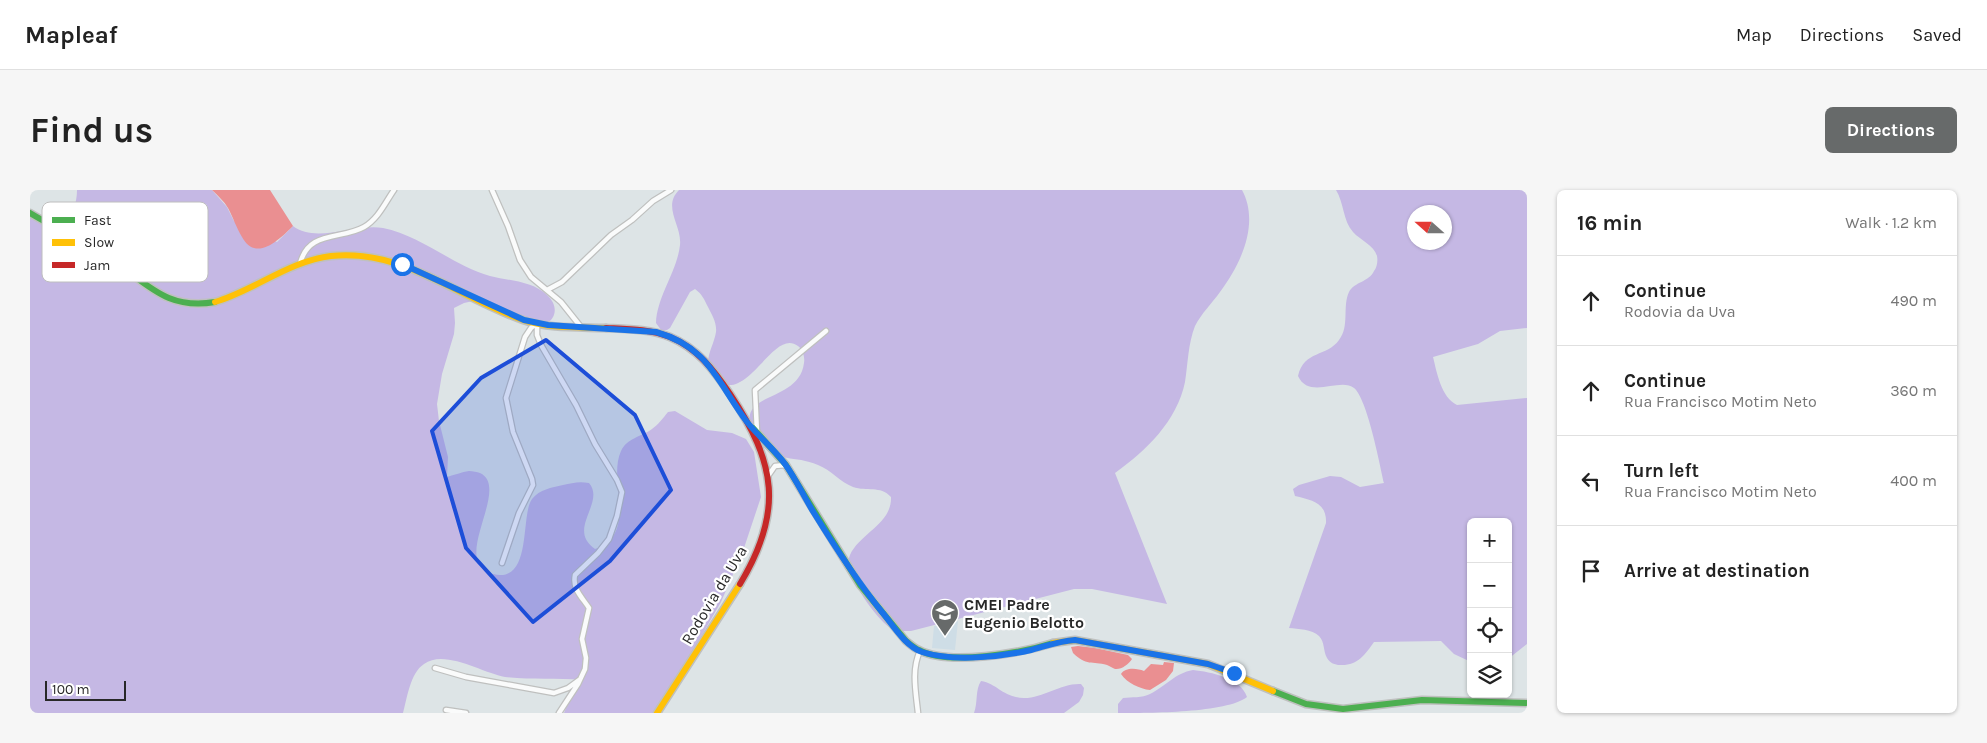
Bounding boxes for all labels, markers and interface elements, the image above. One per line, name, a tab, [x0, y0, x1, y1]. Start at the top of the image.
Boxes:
text: Mapleaf	[25, 21, 118, 49]
text: Map	[1736, 24, 1772, 46]
text: Directions	[1800, 24, 1884, 46]
text: Saved	[1912, 24, 1962, 46]
button: Directions	[1825, 107, 1957, 153]
text: Find us	[30, 110, 153, 151]
legend	[42, 202, 208, 282]
north arrow	[1407, 205, 1452, 250]
text: 16 min	[1577, 211, 1642, 235]
text: Fast	[84, 212, 111, 229]
text: Walk · 1.2 km	[1845, 213, 1937, 232]
text: Slow	[84, 234, 114, 251]
route start	[391, 253, 414, 276]
text: Jam	[84, 257, 110, 274]
text: Continue	[1624, 280, 1706, 302]
icon: ahead	[1577, 287, 1605, 315]
text: 490 m	[1891, 291, 1937, 310]
text: Rodovia da Uva	[1624, 302, 1736, 321]
text: Continue	[1624, 370, 1706, 392]
icon: ahead	[1577, 377, 1605, 405]
text: 360 m	[1890, 381, 1937, 400]
text: Rua Francisco Motim Neto	[1624, 392, 1817, 411]
text: Turn left	[1624, 460, 1699, 482]
icon: left	[1577, 467, 1605, 495]
text: 400 m	[1890, 471, 1937, 490]
text: Rua Francisco Motim Neto	[1624, 482, 1817, 501]
map controls	[1467, 518, 1512, 698]
button: +	[1467, 518, 1512, 563]
street label: Rodovia da Uva	[677, 542, 751, 648]
icon: arrive	[1577, 557, 1605, 585]
text: Arrive at destination	[1624, 560, 1810, 582]
button: −	[1467, 563, 1512, 608]
place label: CMEI Padre Eugenio Belotto	[964, 595, 1084, 632]
school or university icon: CMEI Padre Eugenio Belotto	[930, 598, 960, 637]
button: locate	[1467, 608, 1512, 653]
button: layers	[1467, 653, 1512, 698]
route end	[1223, 662, 1246, 685]
scale bar	[45, 678, 126, 701]
text: 100 m	[52, 681, 90, 698]

